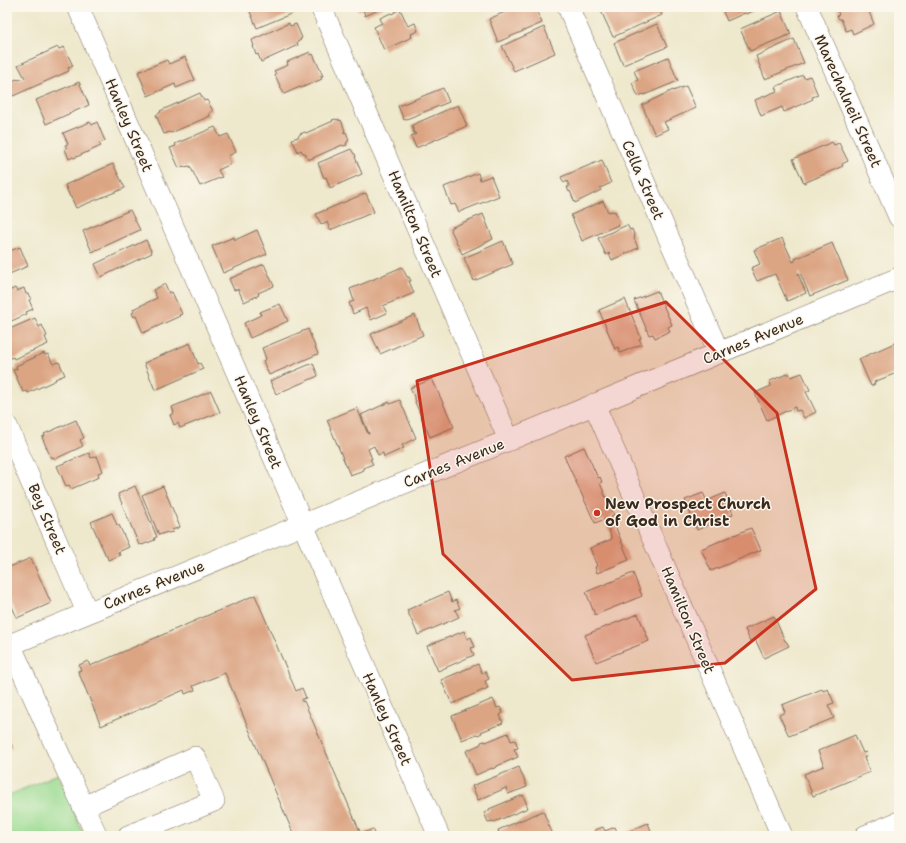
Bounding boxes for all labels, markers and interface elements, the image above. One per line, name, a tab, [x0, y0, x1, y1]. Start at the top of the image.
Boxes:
street label: Marechalneil Street	[810, 31, 886, 171]
street label: Hanley Street	[100, 75, 158, 175]
street label: Cella Street	[617, 137, 669, 223]
street label: Hamilton Street	[383, 167, 447, 281]
street label: Carnes Avenue	[700, 309, 806, 369]
street label: Hanley Street	[229, 372, 287, 472]
street label: Carnes Avenue	[400, 434, 508, 492]
street label: Bey Street	[23, 481, 71, 557]
place label: New Prospect Church of God in Christ	[605, 494, 771, 531]
marker: New Prospect Church of God in Christ	[592, 508, 602, 518]
street label: Carnes Avenue	[100, 556, 208, 614]
street label: Hamilton Street	[656, 563, 720, 677]
street label: Hanley Street	[358, 669, 416, 769]

